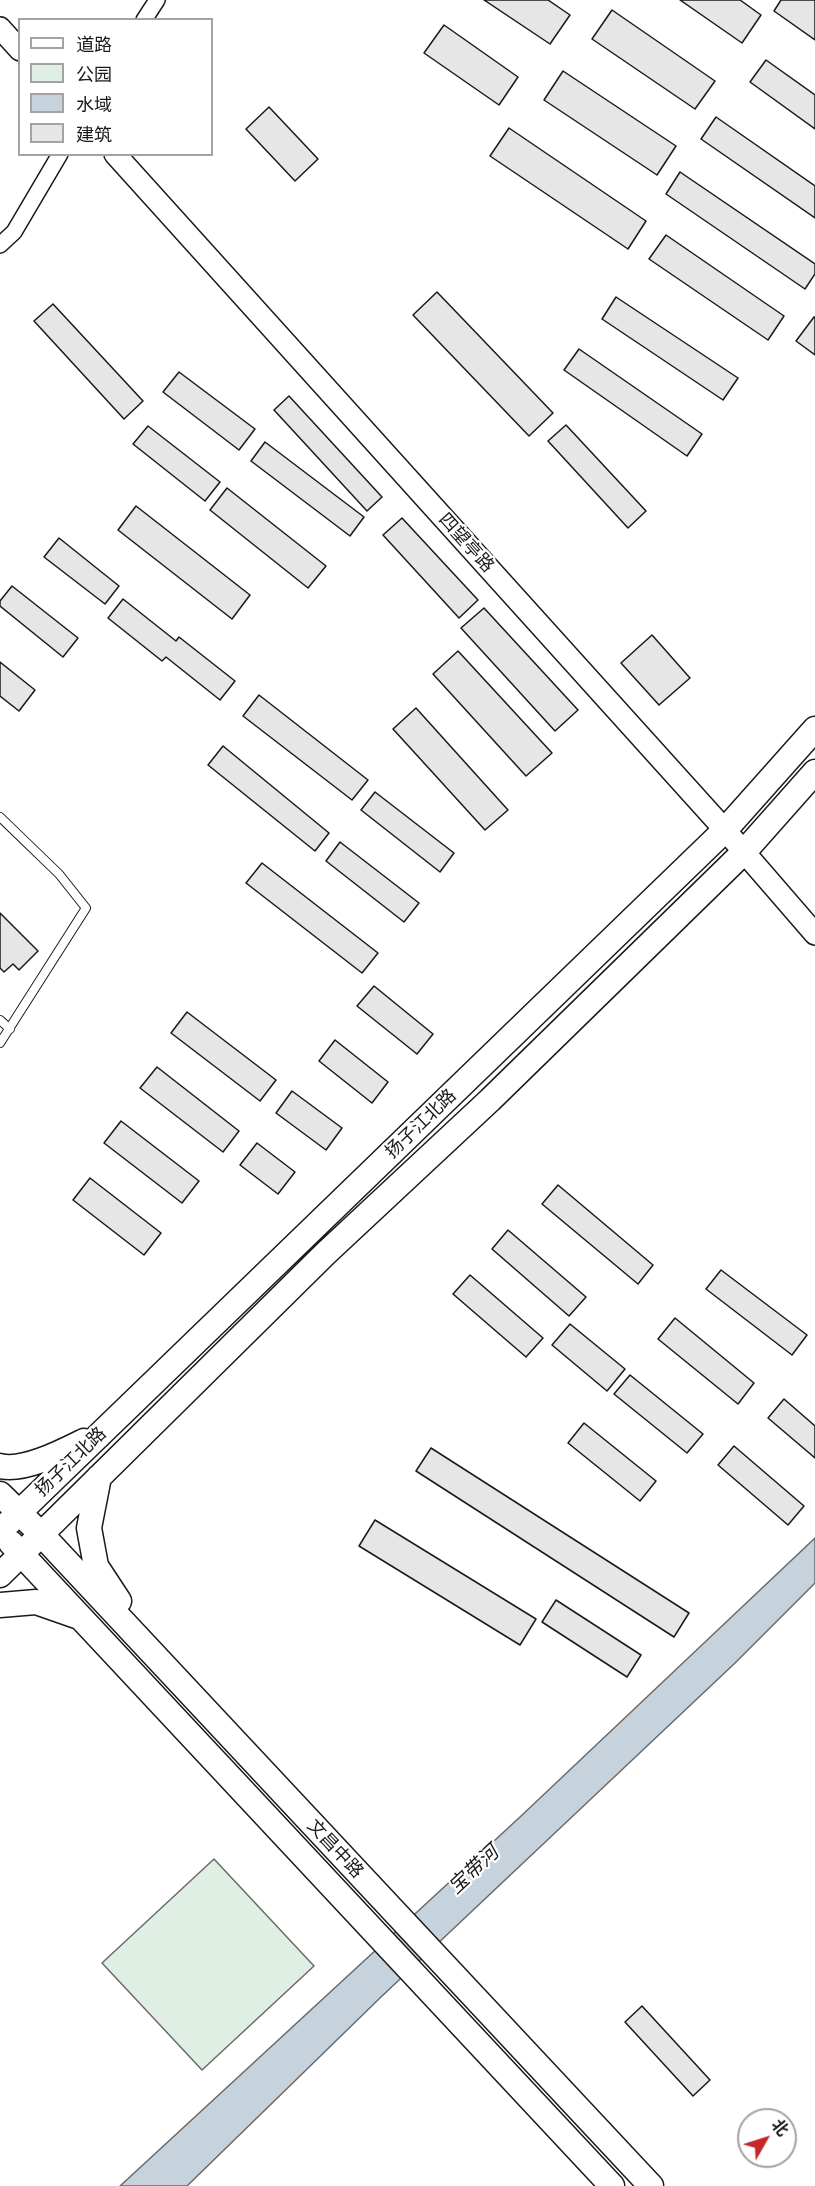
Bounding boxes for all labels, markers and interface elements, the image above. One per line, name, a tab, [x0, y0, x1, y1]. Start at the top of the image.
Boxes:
legend	[18, 18, 213, 156]
text: 道路	[76, 34, 112, 55]
text: 公园	[76, 64, 112, 85]
text: 水域	[76, 94, 112, 115]
text: 建筑	[76, 124, 112, 145]
street label: 四望亭路	[434, 509, 498, 577]
street label: 扬子江北路	[381, 1085, 461, 1163]
street label: 扬子江北路	[31, 1423, 111, 1501]
street label: 文昌中路	[303, 1815, 367, 1883]
water label: 宝带河	[444, 1841, 504, 1899]
north arrow	[737, 2108, 797, 2168]
text: 北	[767, 2115, 792, 2140]

